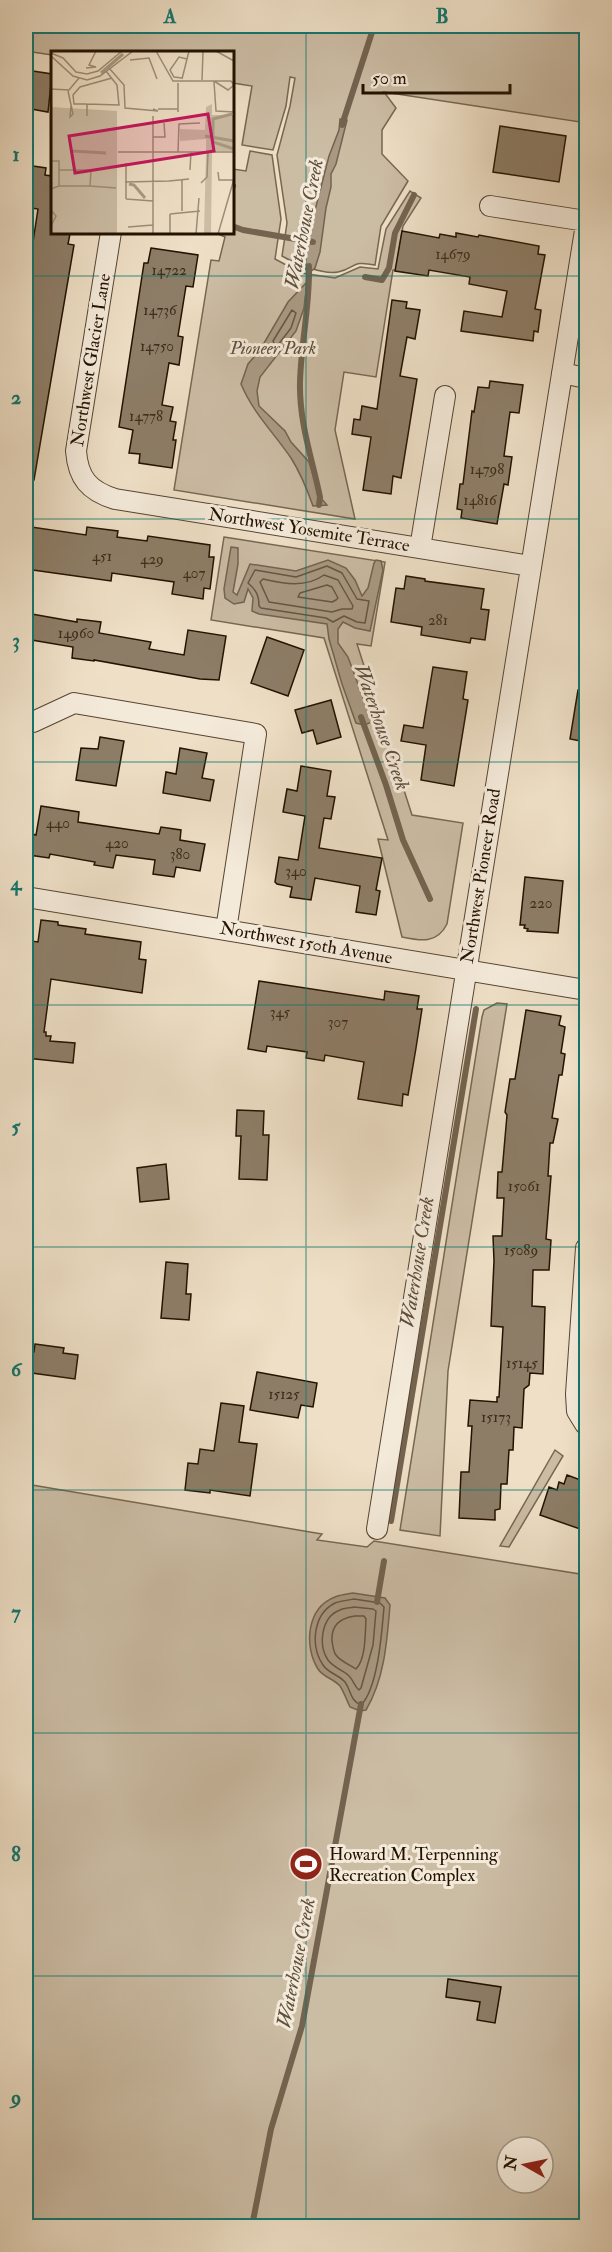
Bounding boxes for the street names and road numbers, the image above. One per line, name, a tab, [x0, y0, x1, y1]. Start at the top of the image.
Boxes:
street label: Northwest Glacier Lane	[66, 271, 116, 448]
street label: Northwest Yosemite Terrace	[207, 503, 412, 557]
street label: Northwest Pioneer Road	[456, 787, 506, 965]
street label: Northwest 150th Avenue	[218, 916, 395, 970]

